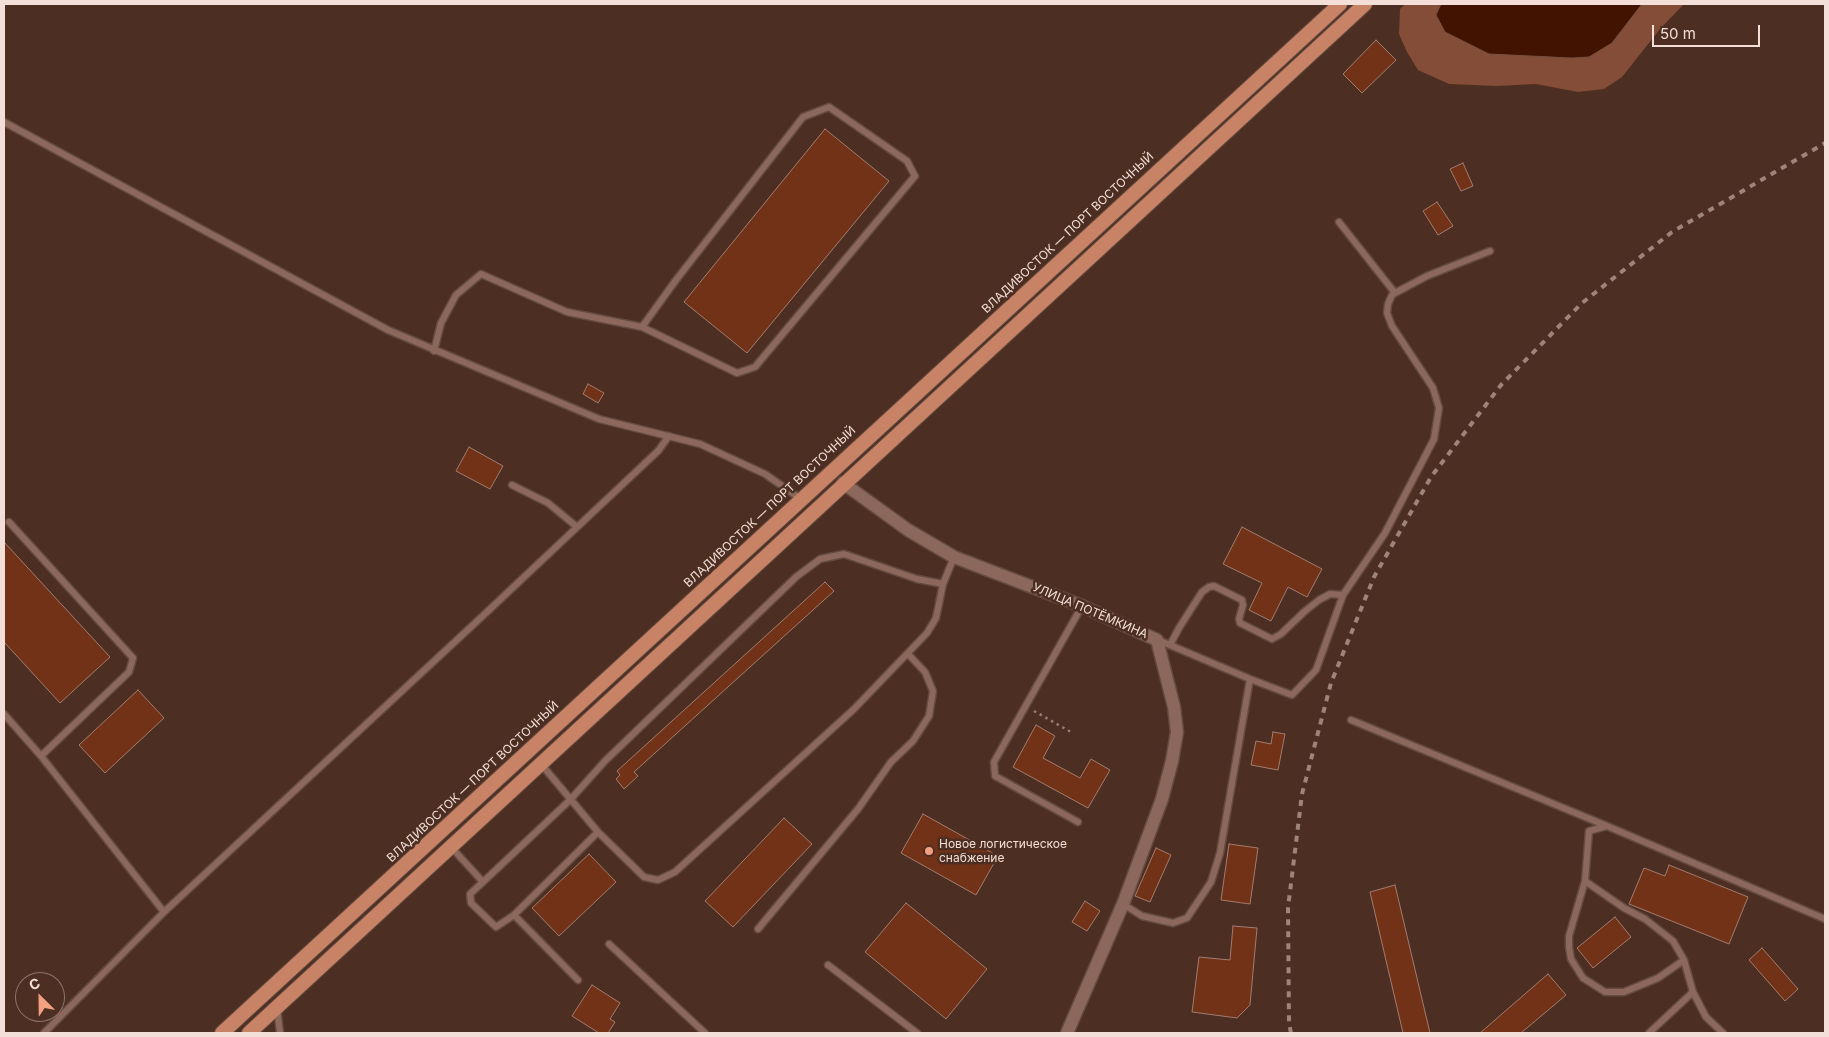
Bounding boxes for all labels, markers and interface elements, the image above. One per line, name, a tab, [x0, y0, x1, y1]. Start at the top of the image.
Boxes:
scale bar	[1654, 15, 1762, 47]
text: 50 m	[1660, 24, 1696, 43]
street label: ВЛАДИВОСТОК — ПОРТ ВОСТОЧНЫЙ	[979, 150, 1157, 316]
street label: ВЛАДИВОСТОК — ПОРТ ВОСТОЧНЫЙ	[681, 424, 859, 590]
street label: УЛИЦА ПОТЁМКИНА	[1030, 580, 1150, 642]
street label: ВЛАДИВОСТОК — ПОРТ ВОСТОЧНЫЙ	[384, 699, 562, 865]
place label: Новое логистическое снабжение	[939, 837, 1067, 865]
marker: Новое логистическое снабжение	[923, 845, 935, 857]
north arrow	[15, 972, 65, 1022]
text: С	[26, 974, 42, 994]

